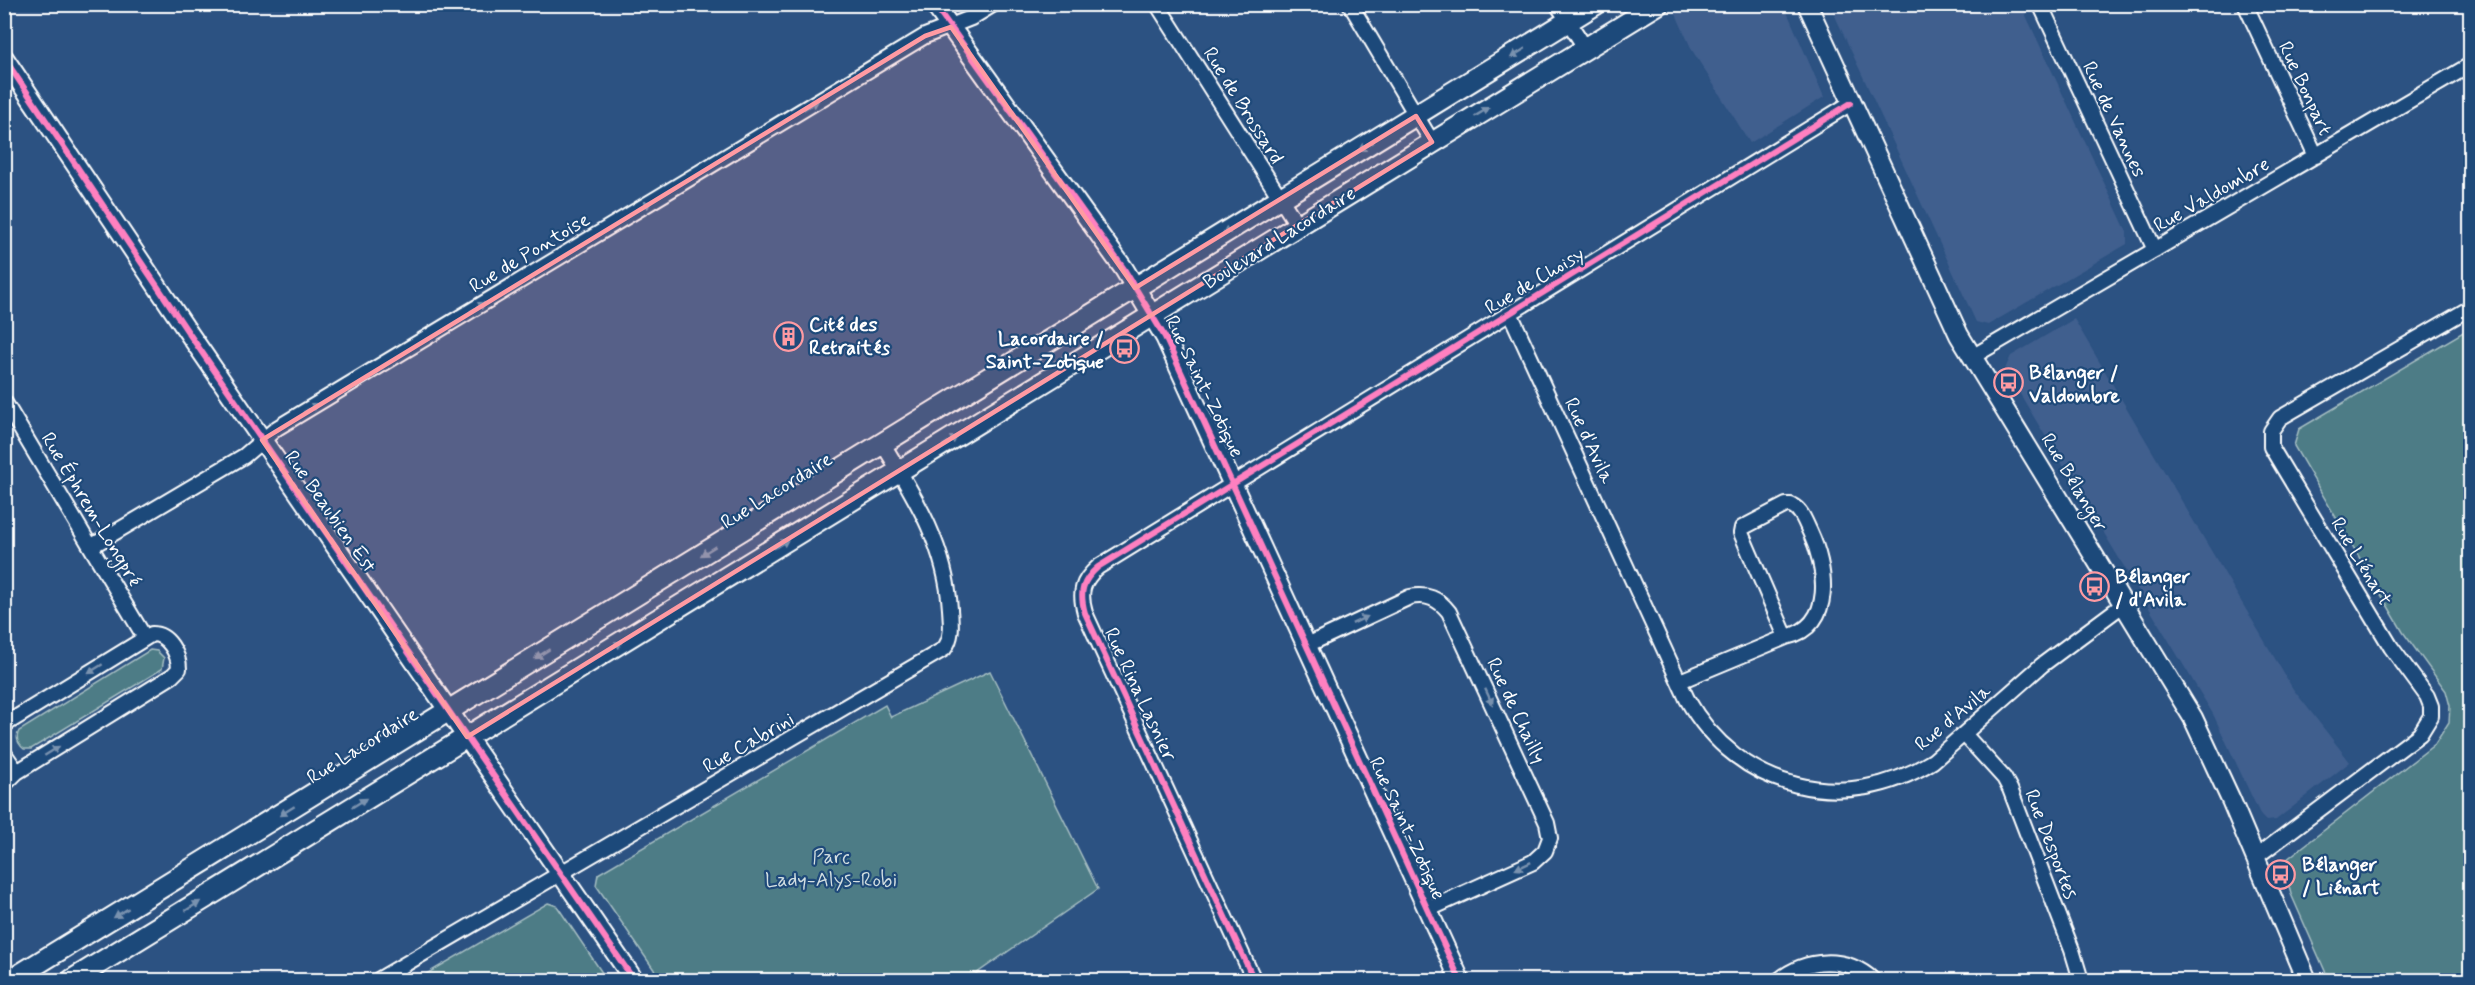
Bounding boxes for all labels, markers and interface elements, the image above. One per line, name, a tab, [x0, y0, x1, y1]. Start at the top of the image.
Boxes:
street label: Rue Bonpart	[2271, 37, 2338, 140]
street label: Rue de Brossard	[1196, 42, 1290, 170]
one-way arrow	[1510, 47, 1526, 58]
street label: Rue de Vannes	[2075, 57, 2152, 182]
one-way arrow	[803, 99, 819, 110]
one-way arrow	[1474, 106, 1490, 117]
one-way arrow	[1358, 140, 1374, 151]
street label: Rue Valdombre	[2149, 151, 2275, 239]
street label: Boulevard Lacordaire	[1198, 180, 1361, 296]
one-way arrow	[636, 200, 652, 211]
street label: Rue de Pontoise	[464, 206, 595, 300]
one-way arrow	[1222, 223, 1238, 235]
street label: Rue de Choisy	[1480, 241, 1590, 322]
one-way arrow	[470, 301, 486, 312]
street label: Rue Saint-Zotique	[1158, 311, 1250, 462]
place label: Cité des Retraités	[809, 312, 890, 362]
building icon: Cité des Retraités	[772, 320, 804, 352]
place label: Lacordaire / Saint-Zotique	[986, 326, 1104, 376]
bus stop icon: Lacordaire / Saint-Zotique	[1109, 333, 1141, 365]
place label: Bélanger / Valdombre	[2029, 360, 2121, 410]
bus stop icon: Bélanger / Valdombre	[1992, 367, 2024, 399]
street label: Rue d'Avila	[1557, 393, 1621, 489]
one-way arrow	[303, 402, 319, 413]
street label: Rue Éphrem-Longpré	[33, 428, 148, 593]
street label: Rue Bélanger	[2033, 429, 2114, 538]
one-way arrow	[942, 435, 958, 446]
street label: Rue Beaubien Est	[277, 445, 382, 579]
street label: Rue Lacordaire	[716, 446, 838, 536]
street label: Rue Liénart	[2324, 512, 2398, 611]
one-way arrow	[773, 539, 789, 550]
one-way arrow	[700, 546, 716, 557]
place label: Bélanger / d'Avila	[2115, 564, 2191, 614]
bus stop icon: Bélanger / d'Avila	[2078, 571, 2110, 603]
one-way arrow	[1351, 616, 1368, 625]
street label: Rue Rina Lasnier	[1097, 624, 1183, 766]
one-way arrow	[607, 641, 623, 652]
one-way arrow	[534, 648, 550, 659]
street label: Rue de Chailly	[1479, 653, 1552, 768]
one-way arrow	[87, 663, 103, 674]
street label: Rue d'Avila	[1909, 678, 1998, 758]
one-way arrow	[1484, 689, 1494, 707]
street label: Rue Lacordaire	[302, 701, 424, 791]
street label: Rue Cabrini	[698, 706, 800, 780]
one-way arrow	[43, 745, 60, 756]
street label: Rue Saint-Zotique	[1362, 753, 1452, 905]
street label: Rue Desportes	[2017, 786, 2084, 903]
one-way arrow	[351, 798, 367, 809]
one-way arrow	[279, 805, 295, 816]
park label: Parc Lady-Alys-Robi	[765, 844, 897, 894]
place label: Bélanger / Liénart	[2302, 852, 2381, 902]
bus stop icon: Bélanger / Liénart	[2265, 859, 2297, 891]
one-way arrow	[1515, 862, 1532, 871]
one-way arrow	[185, 900, 201, 911]
one-way arrow	[113, 908, 129, 919]

